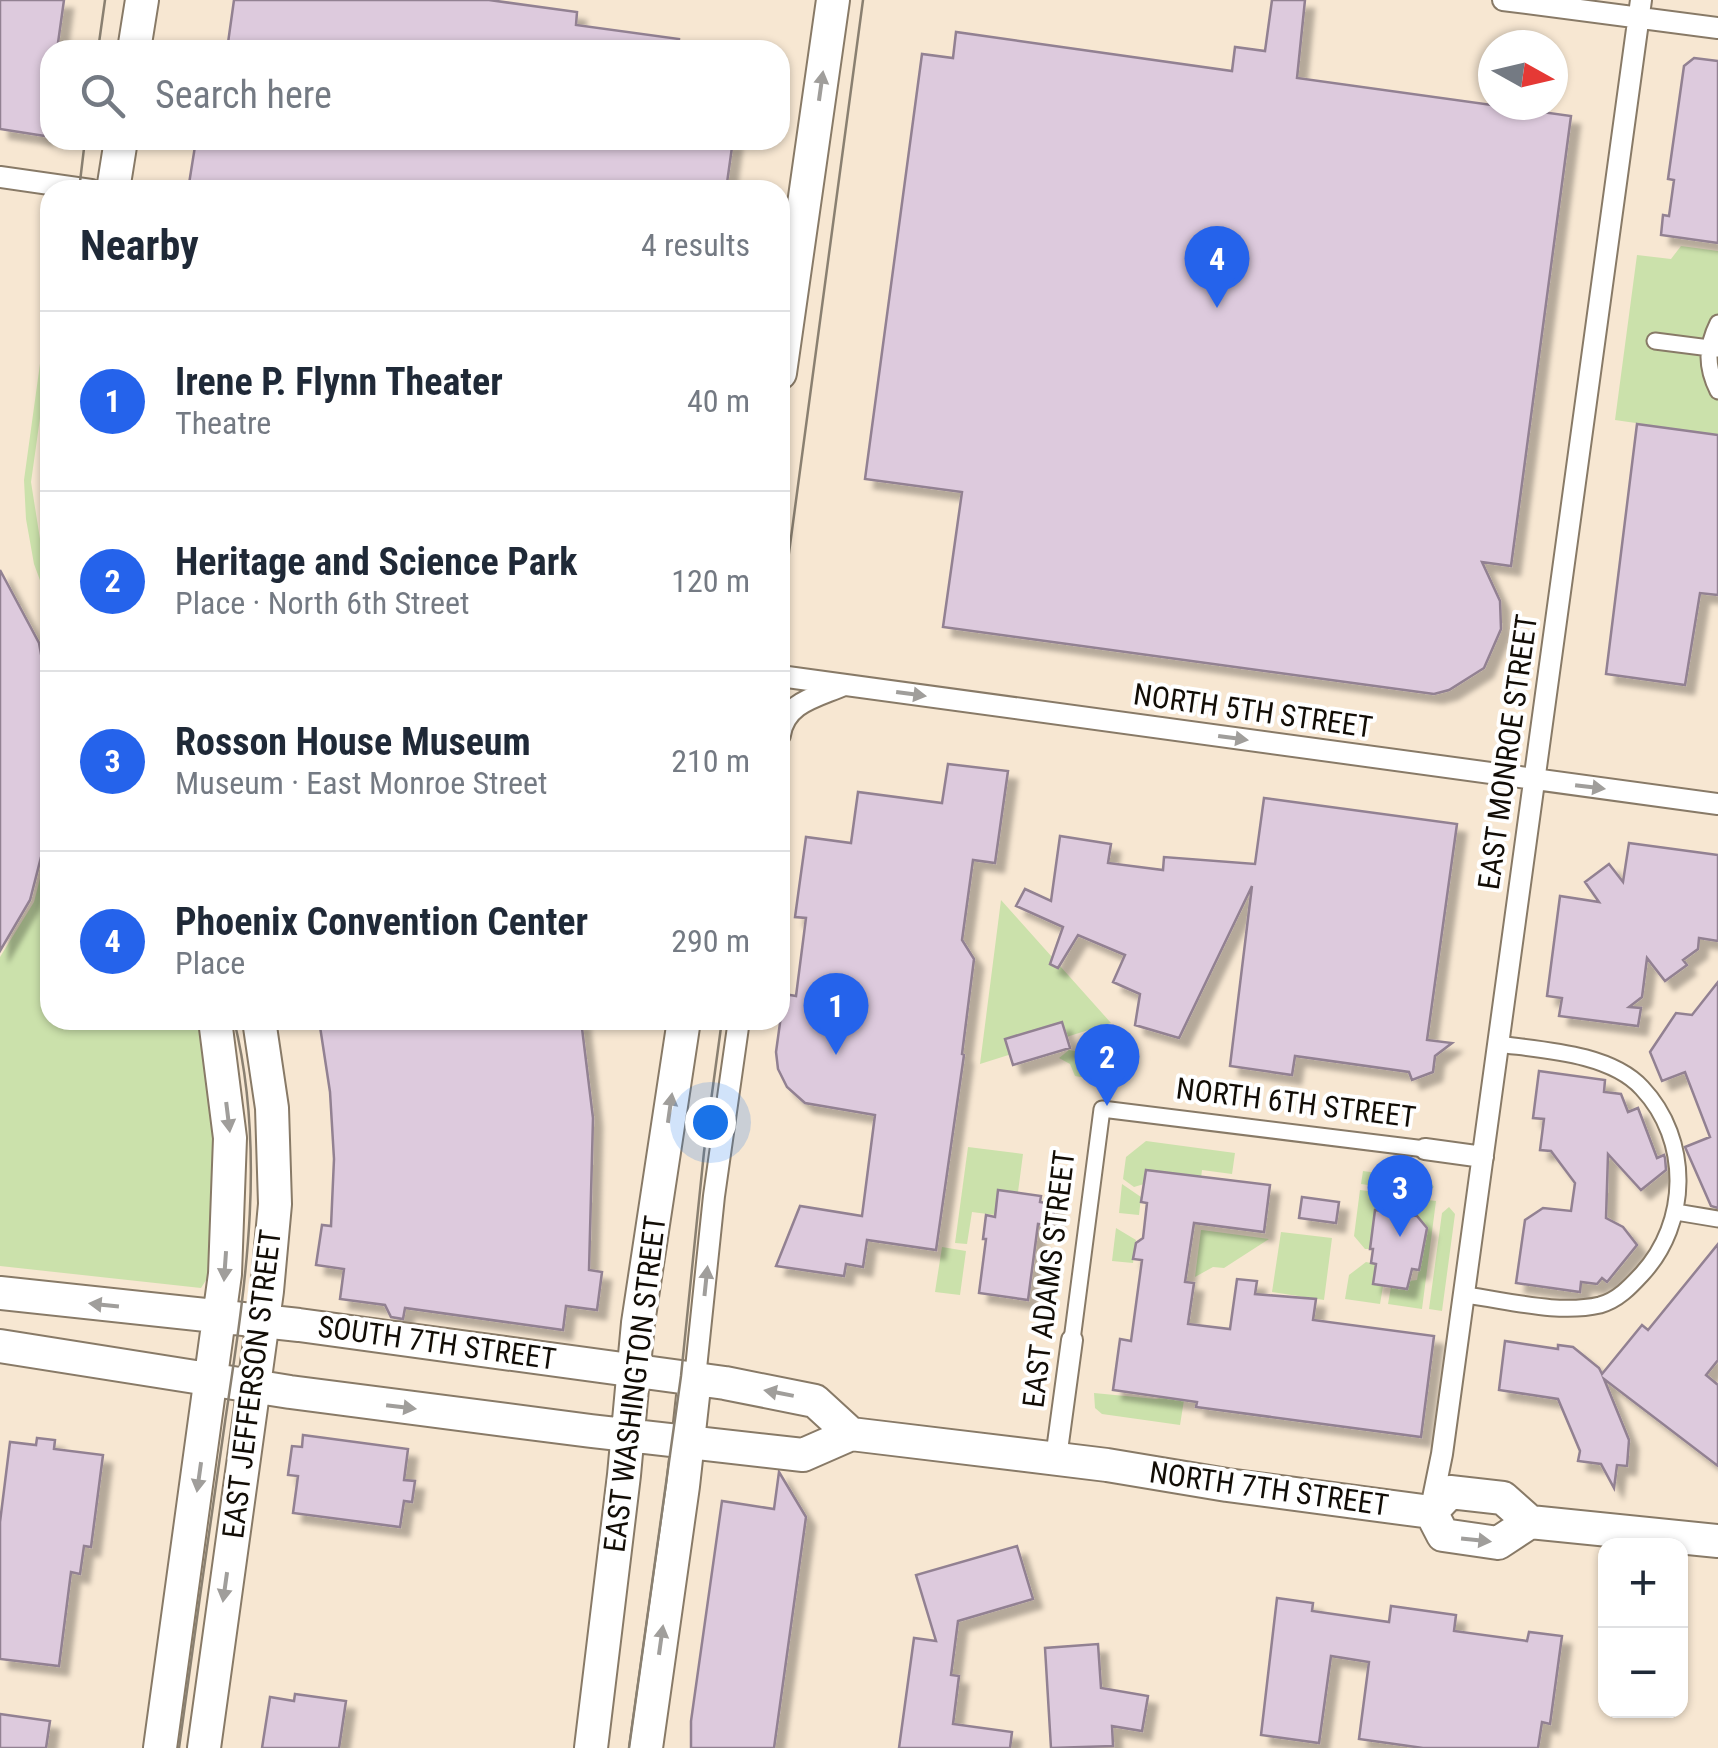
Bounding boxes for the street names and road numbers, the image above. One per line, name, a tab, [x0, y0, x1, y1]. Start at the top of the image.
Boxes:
street label: EAST MONROE STREET	[1471, 612, 1544, 892]
street label: NORTH 5TH STREET	[1131, 676, 1375, 745]
street label: NORTH 6TH STREET	[1174, 1070, 1418, 1135]
street label: EAST ADAMS STREET	[1015, 1148, 1082, 1410]
street label: EAST WASHINGTON STREET	[596, 1214, 673, 1554]
street label: EAST JEFFERSON STREET	[215, 1228, 288, 1540]
street label: SOUTH 7TH STREET	[316, 1308, 558, 1377]
street label: NORTH 7TH STREET	[1147, 1454, 1391, 1523]

